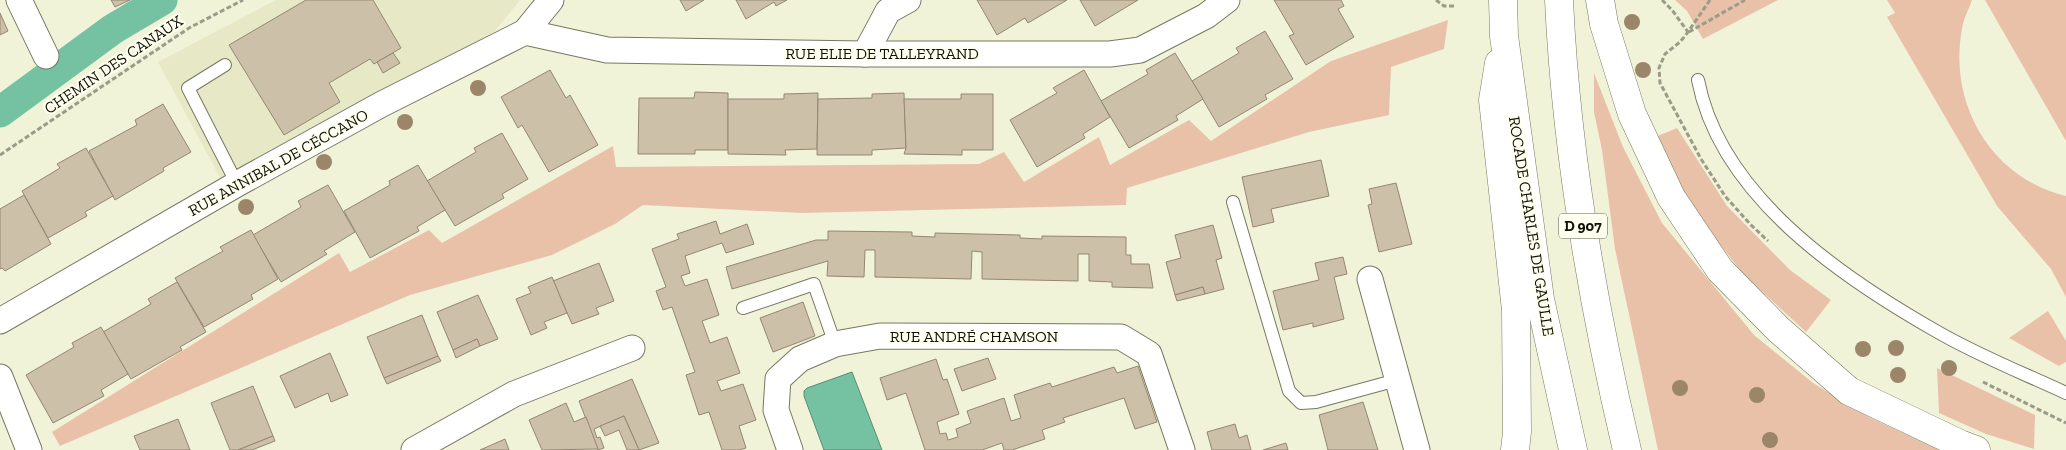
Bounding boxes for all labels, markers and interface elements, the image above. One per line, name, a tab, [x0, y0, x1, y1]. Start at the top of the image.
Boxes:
street label: CHEMIN DES CANAUX	[41, 11, 186, 118]
street label: RUE ELIE DE TALLEYRAND	[785, 44, 979, 63]
street label: RUE ANNIBAL DE CÉCCANO	[185, 105, 372, 220]
street label: ROCADE CHARLES DE GAULLE	[1505, 115, 1558, 337]
road number: D 907	[1559, 214, 1607, 238]
street label: RUE ANDRÉ CHAMSON	[890, 327, 1058, 346]

